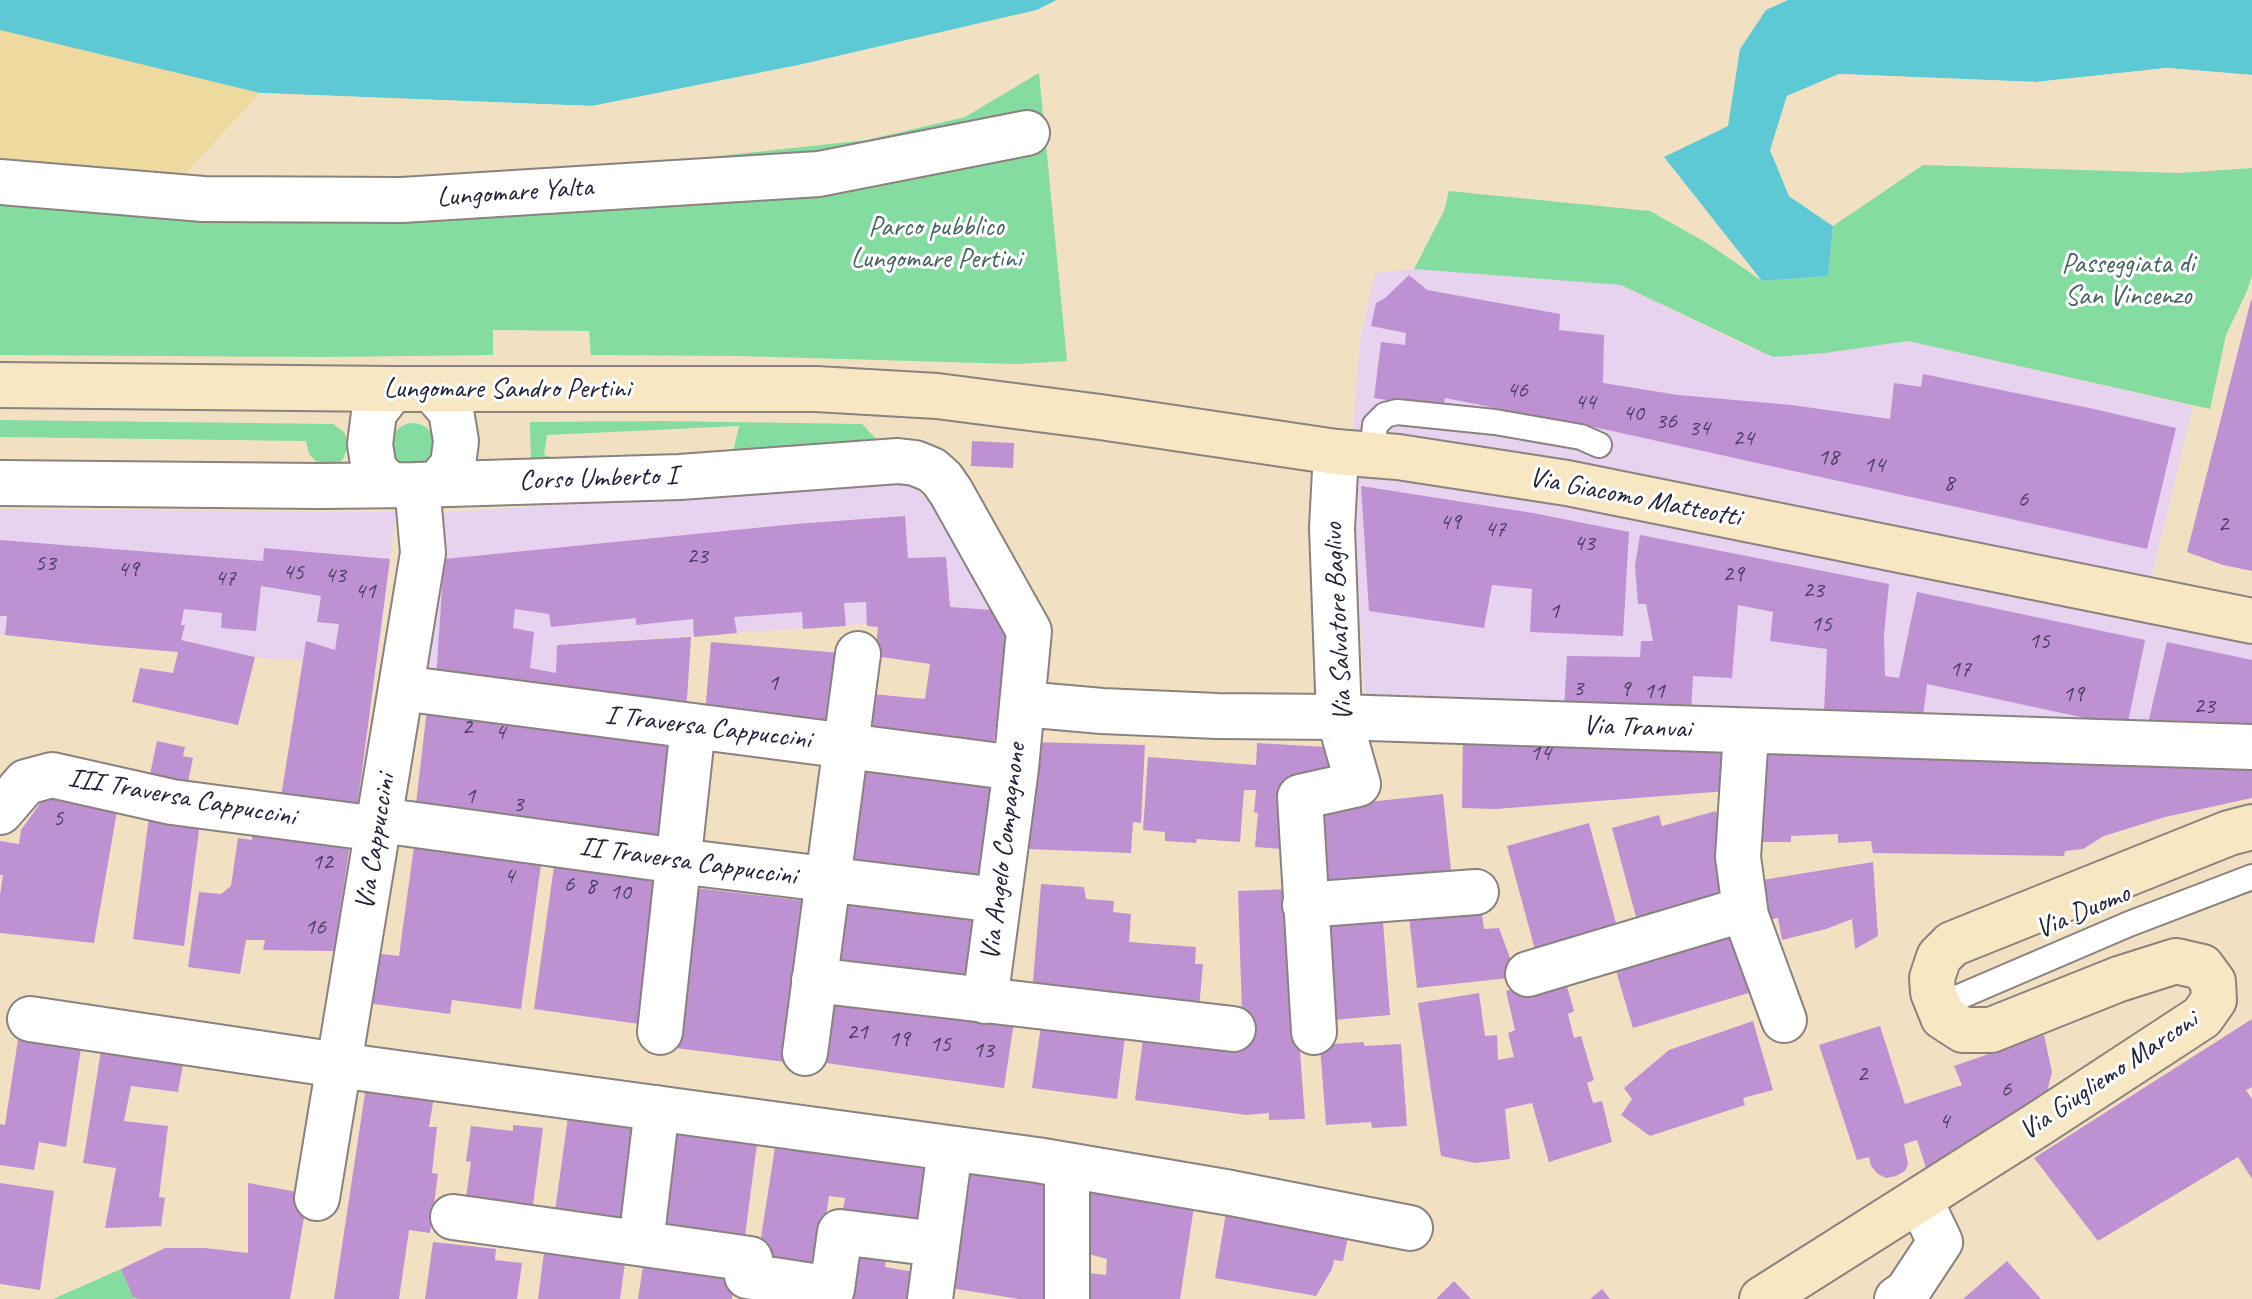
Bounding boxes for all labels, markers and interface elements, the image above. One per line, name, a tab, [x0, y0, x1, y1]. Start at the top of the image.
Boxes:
street label: Lungomare Yalta	[436, 171, 594, 215]
park label: Parco pubblico Lungomare Pertini	[851, 211, 1021, 277]
park label: Passeggiata di San Vincenzo	[2061, 248, 2195, 314]
street label: Lungomare Sandro Pertini	[384, 373, 630, 407]
house number: 46	[1506, 377, 1528, 405]
house number: 44	[1574, 389, 1596, 417]
house number: 40	[1622, 400, 1644, 428]
house number: 36	[1655, 408, 1677, 436]
house number: 34	[1688, 415, 1710, 443]
house number: 24	[1732, 425, 1754, 453]
house number: 18	[1817, 444, 1839, 472]
house number: 14	[1863, 452, 1885, 480]
street label: Corso Umberto I	[519, 459, 677, 499]
street label: Via Giacomo Matteotti	[1526, 461, 1744, 535]
house number: 8	[1944, 470, 1954, 498]
house number: 6	[2018, 486, 2028, 514]
house number: 49	[1439, 509, 1461, 537]
house number: 2	[2218, 511, 2228, 539]
house number: 47	[1484, 516, 1506, 544]
street label: Via Salvatore Baglivo	[1317, 522, 1361, 722]
house number: 43	[1573, 530, 1595, 558]
house number: 23	[686, 543, 708, 571]
house number: 53	[34, 550, 56, 578]
house number: 49	[117, 556, 139, 584]
house number: 45	[282, 559, 304, 587]
house number: 29	[1722, 561, 1744, 589]
house number: 43	[324, 562, 346, 590]
house number: 47	[214, 565, 236, 593]
house number: 23	[1802, 577, 1824, 605]
house number: 41	[354, 578, 376, 606]
house number: 1	[1549, 598, 1559, 626]
house number: 15	[1810, 611, 1832, 639]
house number: 15	[2028, 628, 2050, 656]
house number: 17	[1949, 656, 1971, 684]
house number: 1	[768, 670, 778, 698]
house number: 3	[1573, 675, 1583, 703]
house number: 9	[1620, 676, 1630, 704]
house number: 11	[1643, 678, 1665, 706]
house number: 19	[2062, 681, 2084, 709]
house number: 23	[2193, 693, 2215, 721]
street label: I Traversa Cappuccini	[603, 699, 813, 757]
street label: Via Tranvai	[1582, 709, 1692, 747]
house number: 2	[462, 714, 472, 742]
house number: 4	[495, 719, 505, 747]
house number: 14	[1529, 740, 1551, 768]
street label: Via Angelo Compagnone	[974, 742, 1034, 962]
street label: III Traversa Cappuccini	[66, 761, 298, 835]
street label: Via Cappuccini	[349, 772, 403, 912]
house number: 1	[465, 783, 475, 811]
house number: 3	[513, 791, 523, 819]
house number: 5	[53, 805, 63, 833]
street label: II Traversa Cappuccini	[577, 830, 799, 894]
house number: 12	[311, 849, 333, 877]
house number: 4	[504, 863, 514, 891]
house number: 6	[564, 871, 574, 899]
house number: 8	[586, 873, 596, 901]
street label: Via Duomo	[2031, 877, 2135, 947]
house number: 10	[609, 879, 631, 907]
house number: 16	[304, 914, 326, 942]
street label: Via Giugliemo Marconi	[2013, 1004, 2205, 1148]
house number: 21	[846, 1019, 868, 1047]
house number: 19	[888, 1026, 910, 1054]
house number: 15	[929, 1031, 951, 1059]
house number: 13	[972, 1037, 994, 1065]
house number: 2	[1857, 1061, 1867, 1089]
house number: 6	[2001, 1076, 2011, 1104]
house number: 4	[1939, 1108, 1949, 1136]

